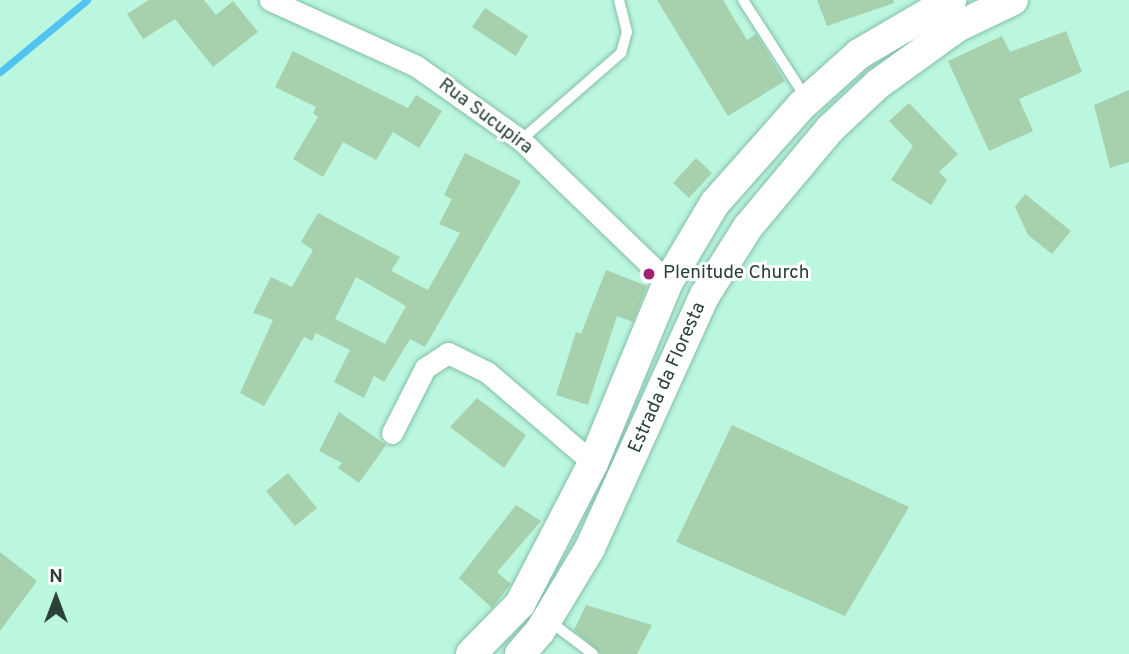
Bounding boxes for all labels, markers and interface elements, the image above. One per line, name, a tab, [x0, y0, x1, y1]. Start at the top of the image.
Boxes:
street label: Rua Sucupira	[433, 74, 537, 160]
place label: Plenitude Church	[663, 263, 809, 285]
marker: Plenitude Church	[641, 266, 657, 282]
street label: Estrada da Floresta	[625, 299, 711, 457]
north arrow	[21, 563, 91, 633]
text: N	[49, 565, 63, 589]

